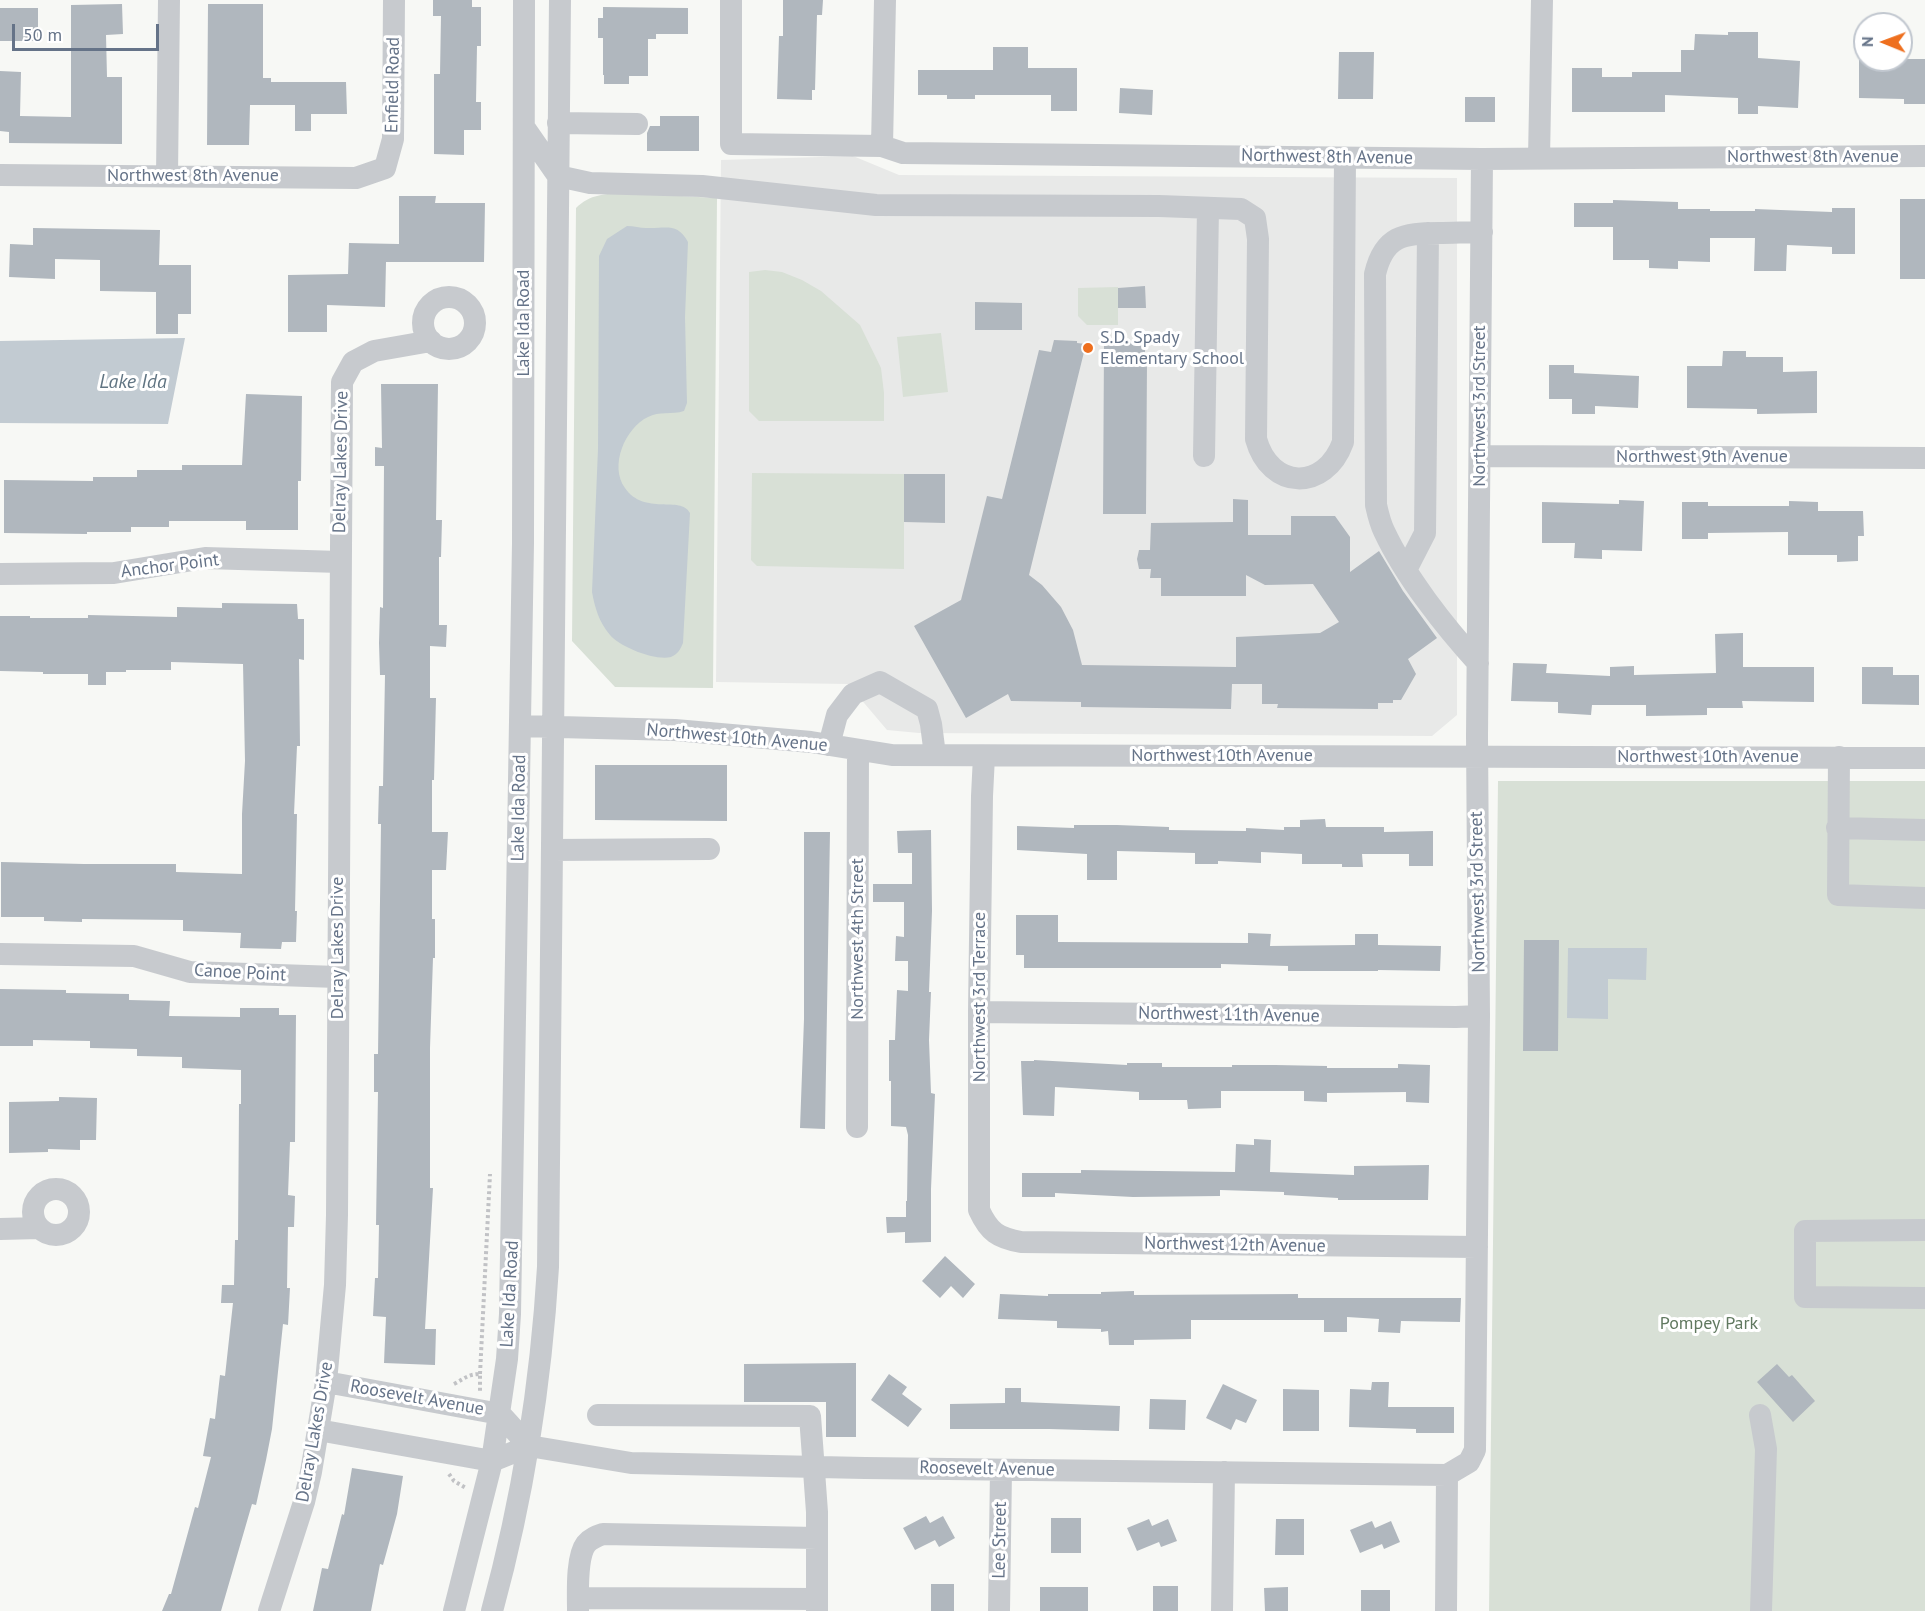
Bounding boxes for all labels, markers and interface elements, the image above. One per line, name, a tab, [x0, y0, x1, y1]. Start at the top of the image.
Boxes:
scale bar	[15, 12, 162, 50]
north arrow	[1853, 12, 1913, 72]
text: 50 m	[23, 23, 62, 46]
text: N	[1857, 36, 1877, 47]
street label: Enfield Road	[381, 37, 405, 133]
street label: Northwest 8th Avenue	[1241, 145, 1413, 169]
street label: Northwest 8th Avenue	[1727, 146, 1899, 168]
street label: Northwest 8th Avenue	[107, 165, 279, 187]
street label: Lake Ida Road	[513, 270, 535, 376]
street label: Northwest 3rd Street	[1469, 325, 1491, 487]
place label: S.D. Spady Elementary School	[1100, 327, 1244, 370]
marker: S.D. Spady Elementary School	[1081, 341, 1095, 355]
water label: Lake Ida	[99, 370, 167, 394]
street label: Delray Lakes Drive	[329, 391, 353, 533]
street label: Northwest 9th Avenue	[1616, 446, 1788, 468]
street label: Anchor Point	[120, 549, 220, 583]
street label: Northwest 10th Avenue	[646, 719, 828, 757]
street label: Northwest 10th Avenue	[1131, 745, 1313, 767]
street label: Northwest 10th Avenue	[1617, 746, 1799, 768]
street label: Lake Ida Road	[507, 754, 531, 862]
street label: Northwest 3rd Street	[1466, 811, 1490, 973]
street label: Northwest 4th Street	[847, 858, 869, 1020]
street label: Delray Lakes Drive	[327, 877, 349, 1019]
street label: Northwest 3rd Terrace	[969, 912, 991, 1082]
street label: Canoe Point	[193, 960, 287, 986]
street label: Northwest 11th Avenue	[1138, 1003, 1320, 1027]
street label: Northwest 12th Avenue	[1144, 1233, 1326, 1257]
street label: Lake Ida Road	[496, 1240, 524, 1348]
park label: Pompey Park	[1660, 1313, 1758, 1335]
street label: Delray Lakes Drive	[292, 1360, 338, 1504]
street label: Roosevelt Avenue	[348, 1376, 486, 1420]
street label: Roosevelt Avenue	[919, 1457, 1055, 1481]
street label: Lee Street	[989, 1501, 1011, 1579]

